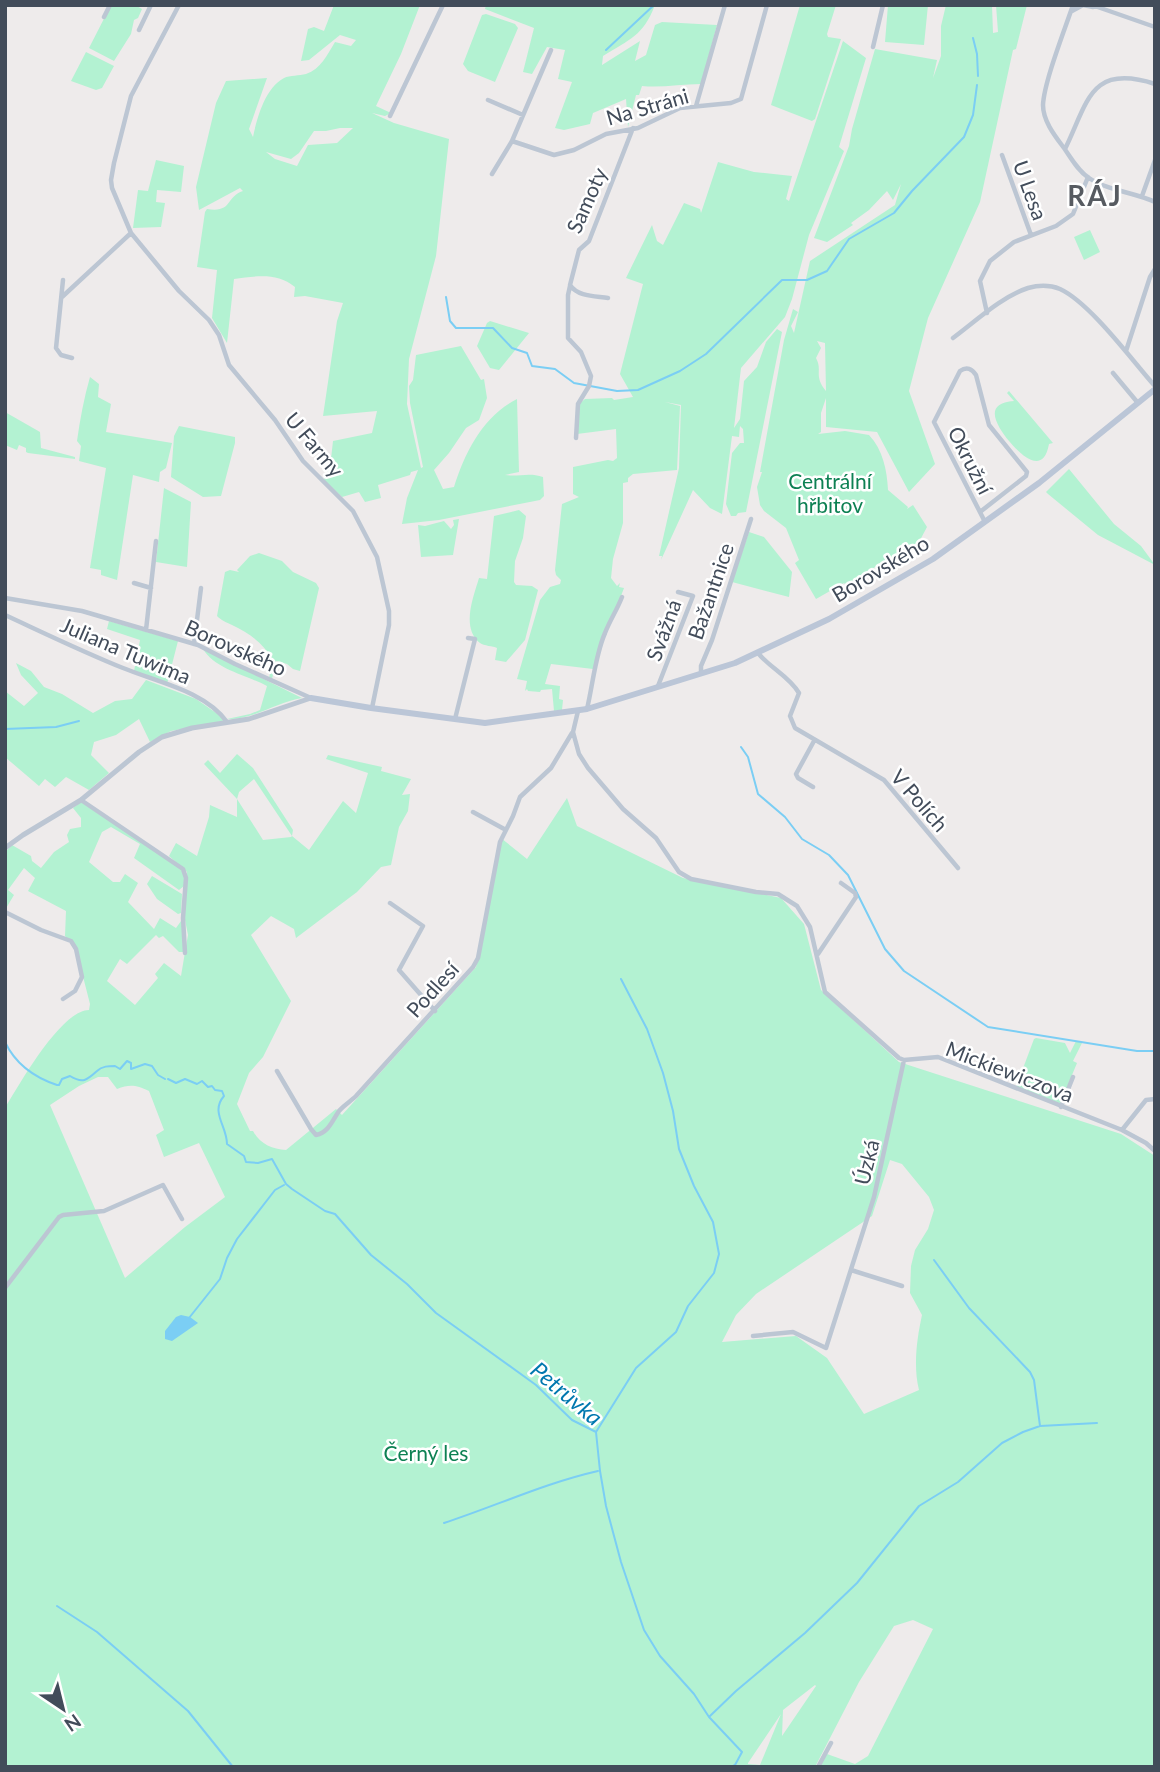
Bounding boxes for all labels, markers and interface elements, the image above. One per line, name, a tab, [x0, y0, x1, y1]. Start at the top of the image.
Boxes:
street label: Na Stráni	[603, 82, 691, 130]
street label: U Lesa	[1009, 157, 1053, 223]
street label: Samoty	[561, 163, 612, 237]
district label: RÁJ	[1067, 178, 1123, 212]
street label: U Farmy	[281, 406, 349, 482]
street label: Okružní	[943, 422, 999, 499]
park label: Centrální hřbitov	[788, 468, 873, 517]
street label: Borovského	[827, 529, 933, 607]
street label: Bažantnice	[682, 539, 738, 643]
street label: Svážná	[640, 596, 686, 664]
street label: Juliana Tuwima	[57, 611, 195, 689]
street label: Borovského	[181, 613, 291, 681]
street label: V Polích	[886, 764, 954, 836]
street label: Podlesí	[401, 955, 464, 1022]
street label: Mickiewiczova	[943, 1035, 1077, 1107]
street label: Úzká	[848, 1137, 884, 1187]
water label: Petrůvka	[526, 1355, 608, 1431]
park label: Černý les	[384, 1440, 468, 1465]
north arrow	[28, 1674, 98, 1744]
text: N	[60, 1710, 86, 1737]

